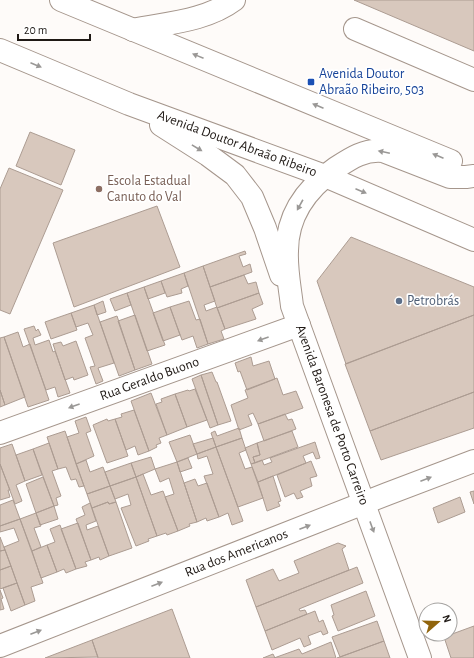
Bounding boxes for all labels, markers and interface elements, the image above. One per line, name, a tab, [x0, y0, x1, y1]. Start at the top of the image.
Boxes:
scale bar	[18, 16, 90, 42]
text: 20 m	[24, 24, 47, 36]
one-way arrow	[191, 53, 203, 59]
one-way arrow	[30, 62, 42, 69]
place label: Avenida Doutor Abraão Ribeiro, 503	[319, 67, 424, 97]
marker: Avenida Doutor Abraão Ribeiro, 503	[306, 77, 316, 87]
one-way arrow	[311, 102, 323, 108]
street label: Avenida Doutor Abraão Ribeiro	[155, 108, 319, 179]
one-way arrow	[191, 144, 203, 151]
one-way arrow	[378, 148, 390, 154]
one-way arrow	[432, 152, 444, 159]
place label: Escola Estadual Canuto do Val	[107, 174, 191, 204]
marker: Escola Estadual Canuto do Val	[94, 184, 104, 194]
one-way arrow	[355, 188, 366, 194]
one-way arrow	[296, 199, 303, 211]
place label: Petrobrás	[407, 294, 459, 308]
marker: Petrobrás	[394, 296, 404, 306]
street label: Avenida Baronesa de Porto Carreiro	[293, 323, 371, 507]
one-way arrow	[256, 336, 268, 342]
street label: Rua Geraldo Buono	[98, 355, 201, 403]
one-way arrow	[68, 404, 80, 410]
one-way arrow	[420, 476, 432, 482]
one-way arrow	[370, 521, 376, 533]
one-way arrow	[299, 523, 311, 529]
street label: Rua dos Americanos	[183, 527, 290, 580]
one-way arrow	[152, 581, 164, 587]
north arrow	[418, 602, 458, 642]
text: N	[440, 613, 453, 624]
one-way arrow	[31, 628, 43, 634]

